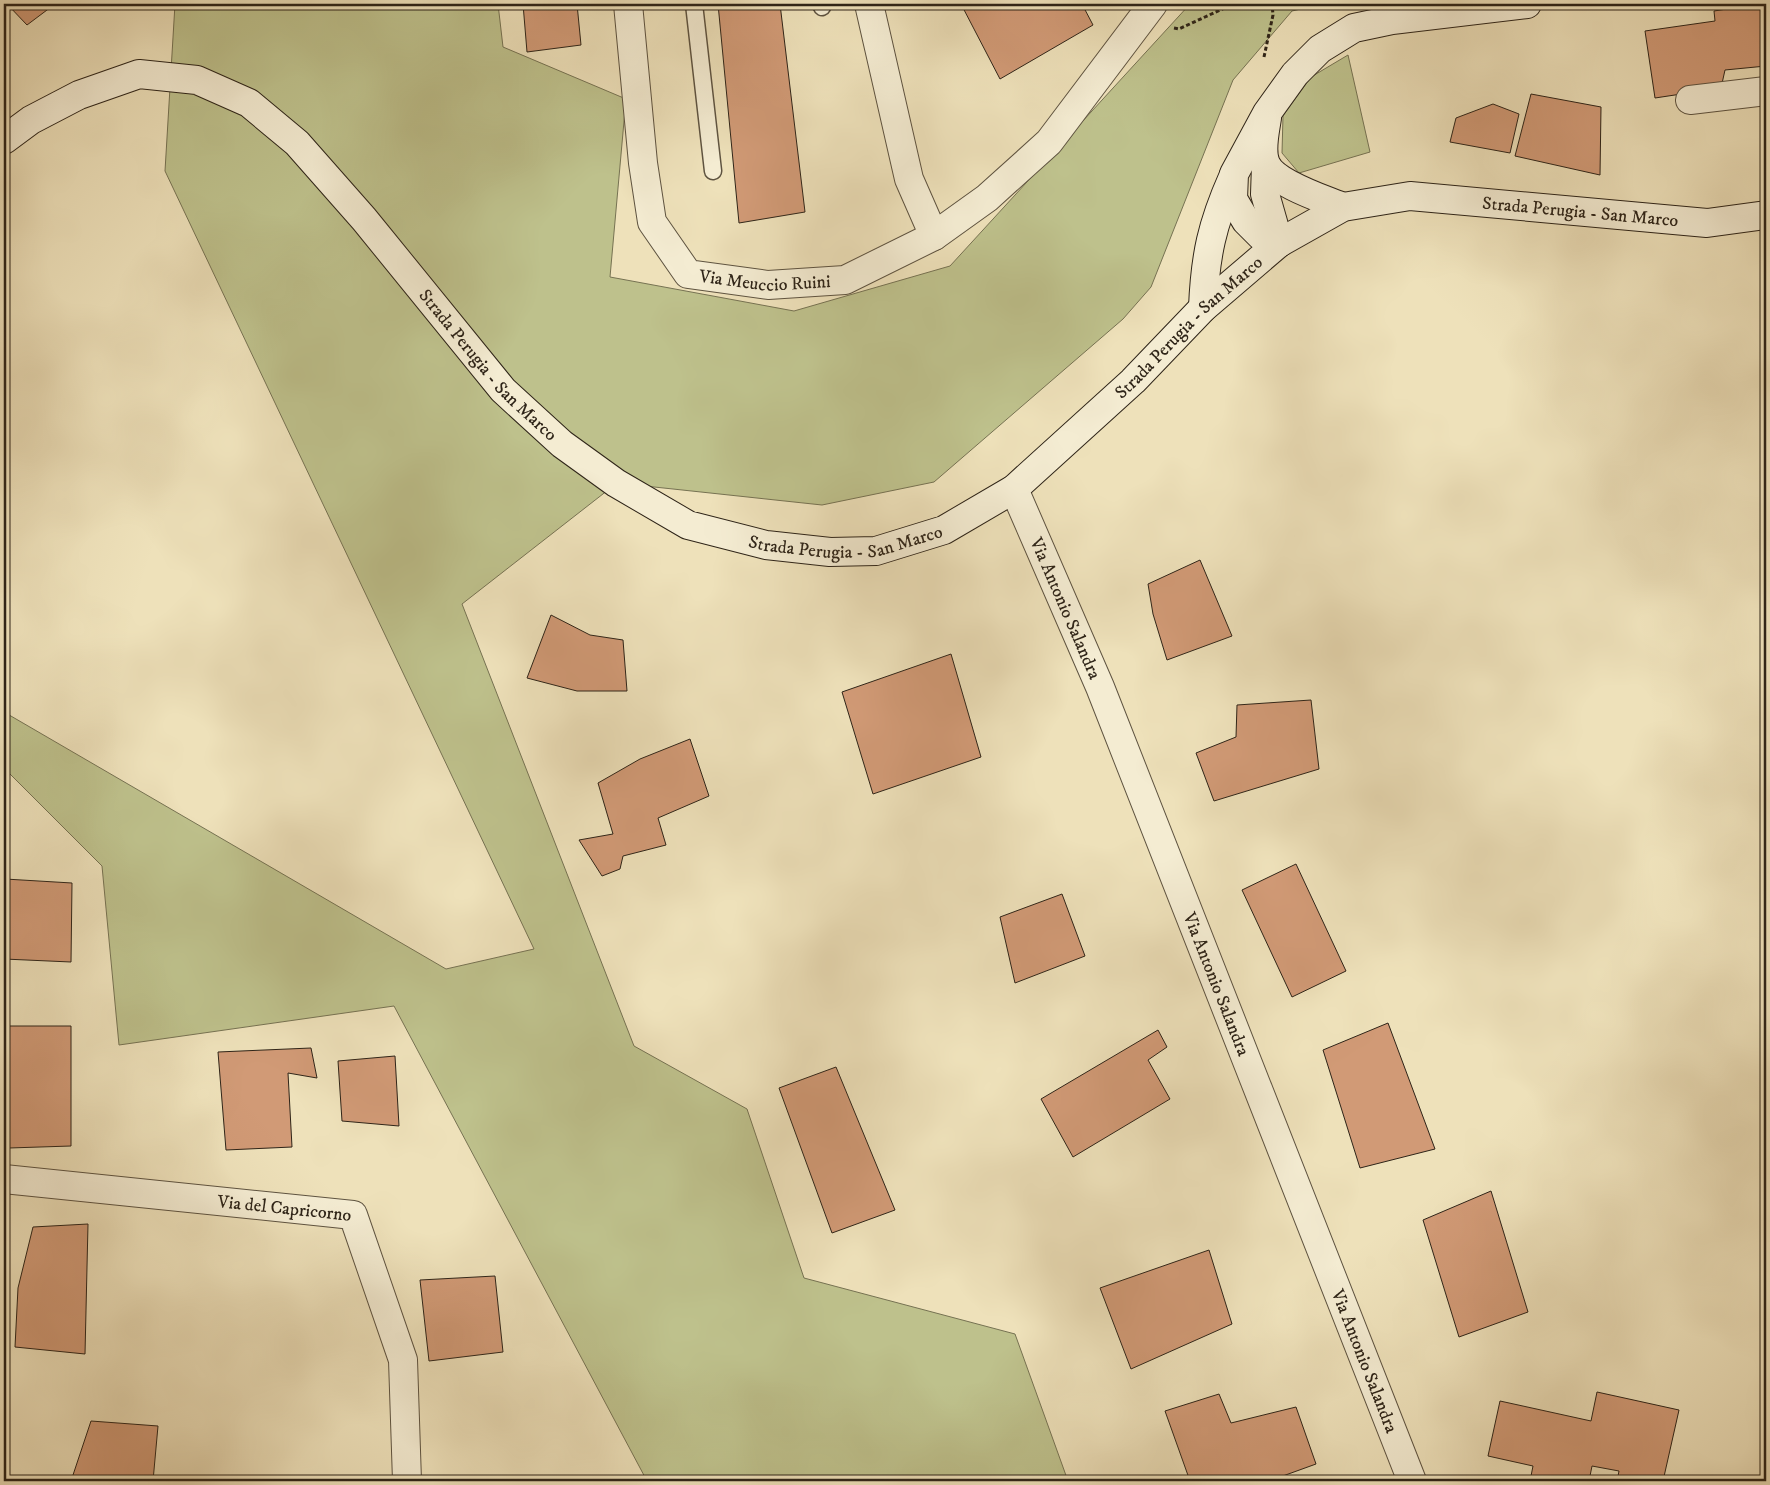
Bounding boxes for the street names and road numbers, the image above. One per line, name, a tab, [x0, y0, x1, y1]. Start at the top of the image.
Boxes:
street label: Strada Perugia - San Marco	[1481, 193, 1680, 232]
street label: Strada Perugia - San Marco	[1111, 252, 1268, 404]
street label: Via Meuccio Ruini	[697, 266, 831, 297]
street label: Strada Perugia - San Marco	[414, 285, 561, 446]
street label: Strada Perugia - San Marco	[746, 521, 946, 564]
street label: Via Antonio Salandra	[1024, 533, 1105, 683]
street label: Via Antonio Salandra	[1177, 909, 1254, 1060]
street label: Via del Capricorno	[215, 1191, 353, 1227]
street label: Via Antonio Salandra	[1325, 1285, 1402, 1437]

